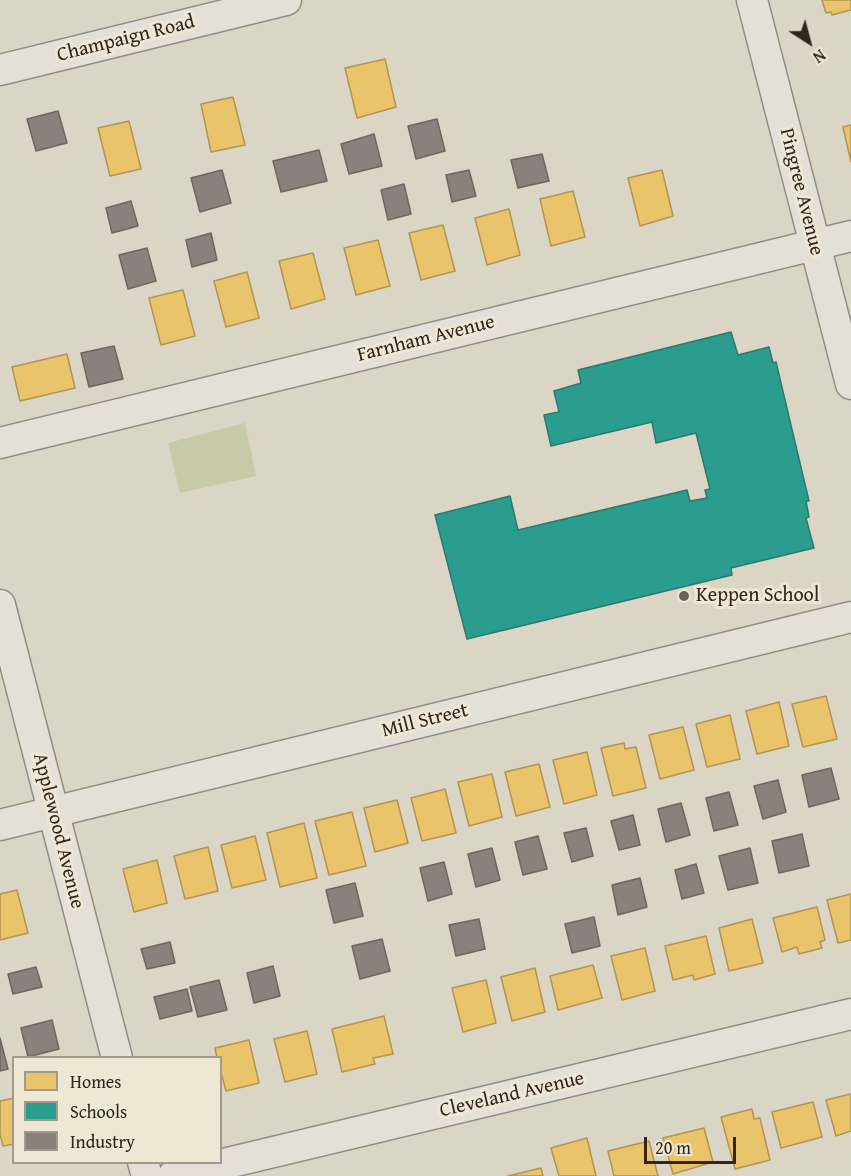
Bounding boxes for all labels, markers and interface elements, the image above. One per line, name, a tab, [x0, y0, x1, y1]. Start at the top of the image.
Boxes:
street label: Champaign Road	[55, 10, 197, 68]
north arrow	[779, 12, 839, 72]
text: N	[808, 44, 831, 69]
street label: Pingree Avenue	[774, 126, 828, 258]
street label: Farnham Avenue	[355, 310, 497, 368]
place label: Keppen School	[696, 584, 819, 608]
marker: Keppen School	[677, 589, 691, 603]
street label: Mill Street	[379, 699, 471, 743]
street label: Applewood Avenue	[27, 751, 89, 911]
legend	[12, 1056, 222, 1164]
street label: Cleveland Avenue	[437, 1067, 587, 1123]
text: Homes	[70, 1068, 121, 1095]
text: Schools	[70, 1098, 127, 1125]
scale bar	[647, 1125, 738, 1163]
text: Industry	[70, 1128, 135, 1155]
text: 20 m	[655, 1134, 691, 1161]

